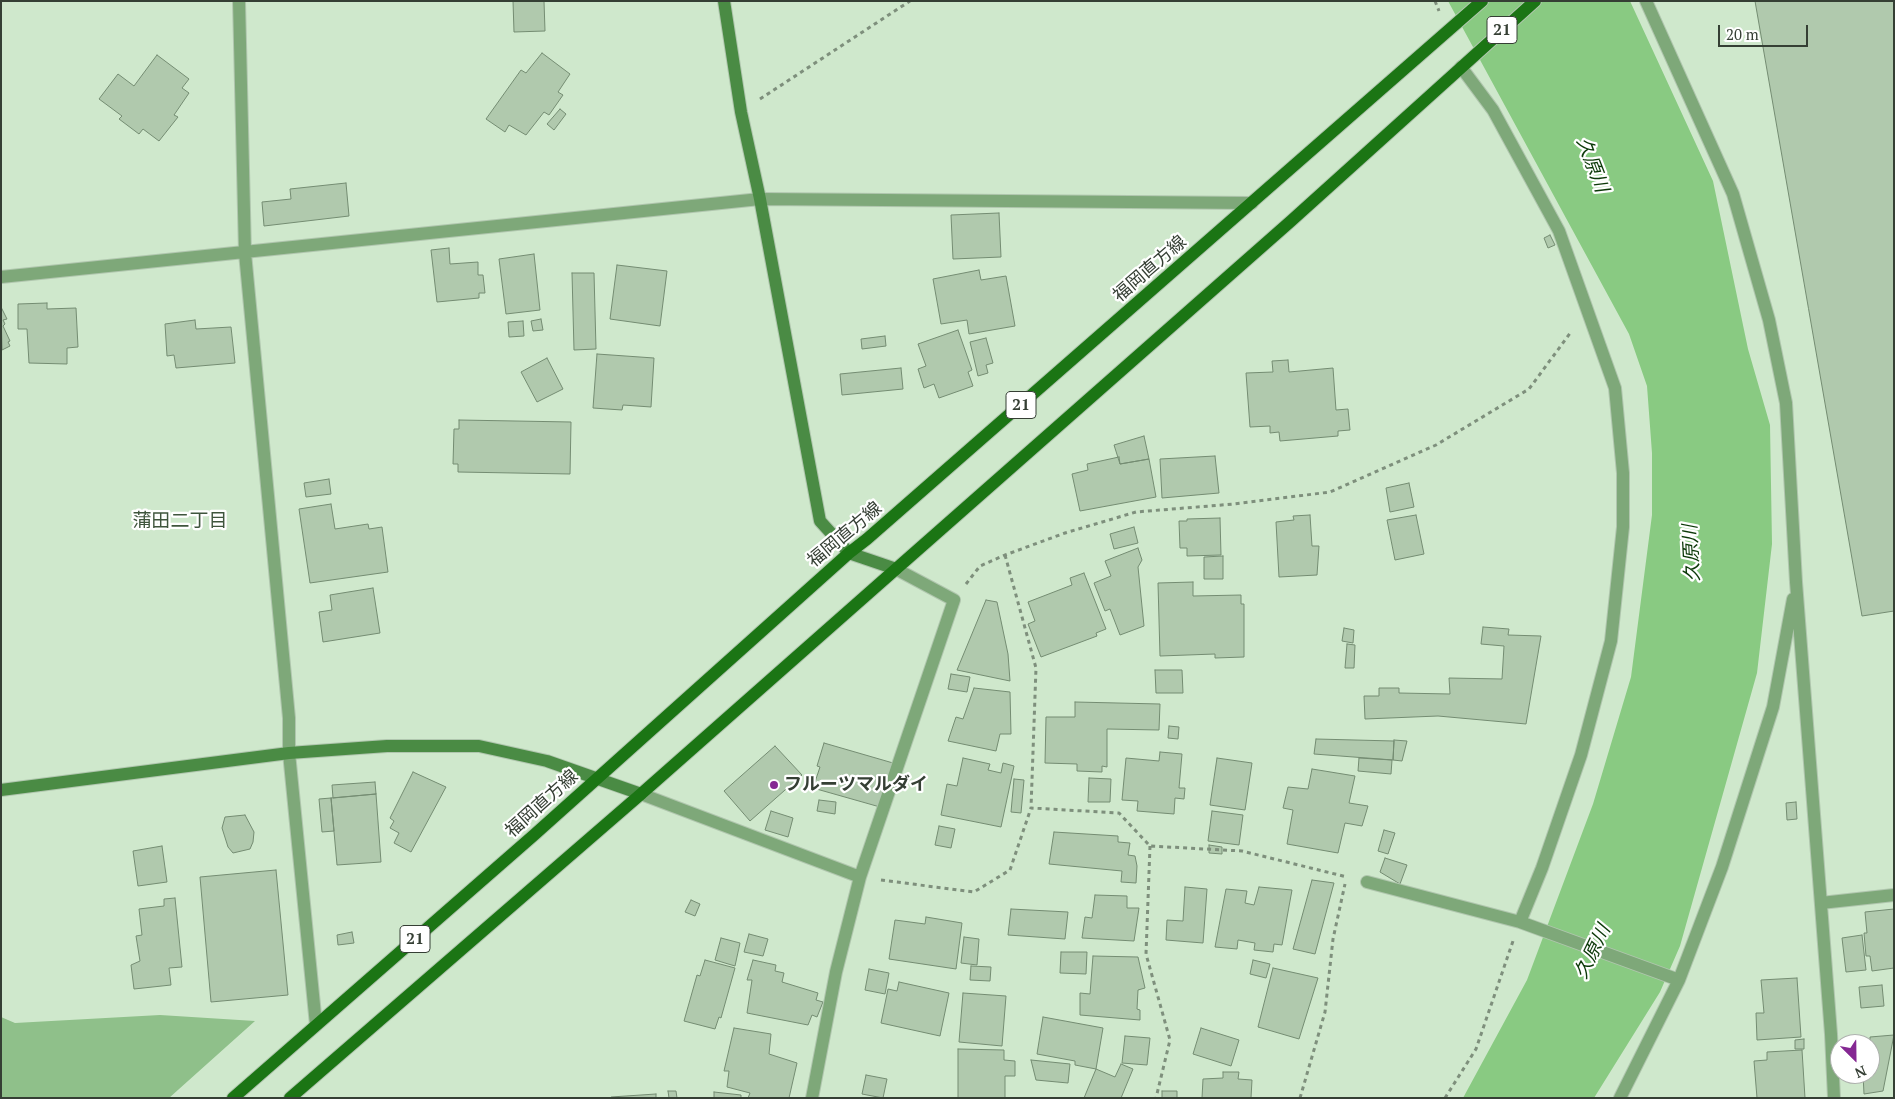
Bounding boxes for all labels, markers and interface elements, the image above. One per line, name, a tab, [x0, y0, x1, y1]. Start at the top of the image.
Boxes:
scale bar	[1720, 15, 1810, 47]
road number: 21	[1487, 16, 1517, 44]
text: 20 m	[1726, 24, 1759, 44]
water label: 久原川	[1571, 134, 1613, 196]
street label: 福岡直方線	[1109, 231, 1191, 307]
road number: 21	[1006, 392, 1036, 418]
street label: 福岡直方線	[804, 498, 886, 572]
district label: 蒲田二丁目	[133, 511, 227, 533]
water label: 久原川	[1679, 524, 1705, 582]
street label: 福岡直方線	[501, 766, 583, 842]
place label: フルーツマルダイ	[784, 774, 928, 796]
marker: フルーツマルダイ	[768, 779, 780, 791]
water label: 久原川	[1570, 921, 1616, 983]
road number: 21	[400, 926, 430, 952]
north arrow	[1830, 1034, 1880, 1084]
text: N	[1852, 1062, 1869, 1083]

